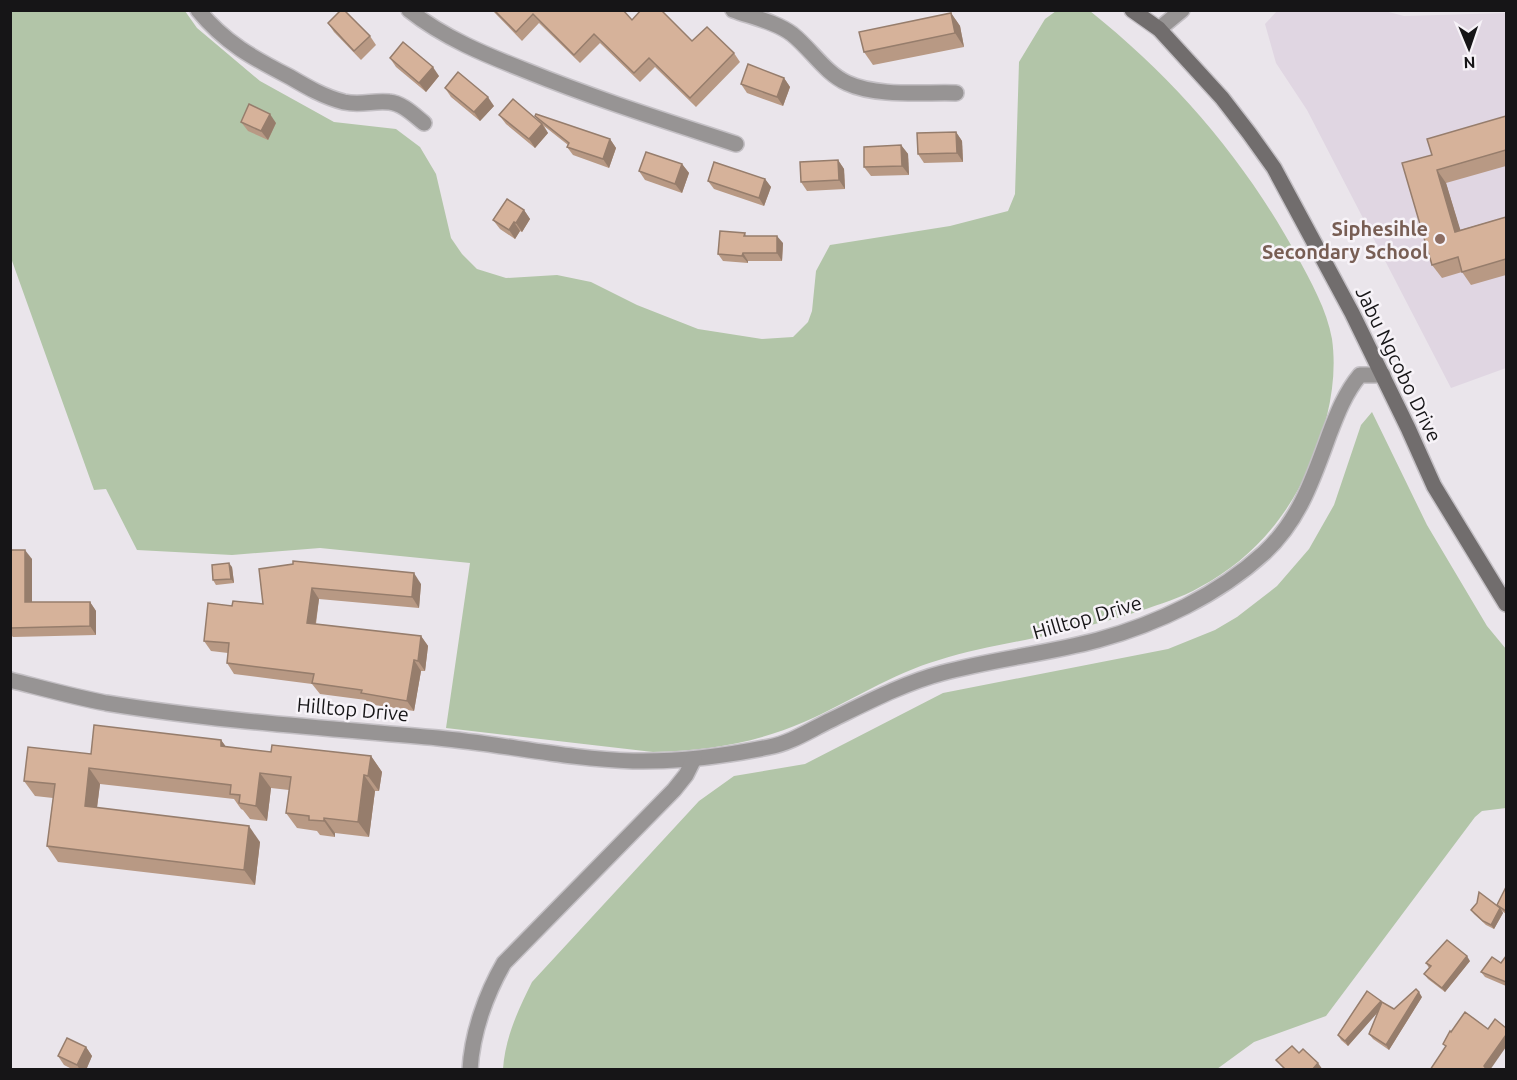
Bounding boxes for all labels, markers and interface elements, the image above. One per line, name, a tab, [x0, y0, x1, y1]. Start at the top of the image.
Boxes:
north arrow	[1439, 18, 1499, 78]
text: N	[1463, 54, 1476, 72]
place label: Siphesihle Secondary School	[1262, 217, 1428, 263]
marker: Siphesihle Secondary School	[1433, 232, 1447, 246]
street label: Jabu Ngcobo Drive	[1351, 283, 1447, 445]
street label: Hilltop Drive	[1030, 590, 1144, 644]
street label: Hilltop Drive	[296, 693, 410, 725]

